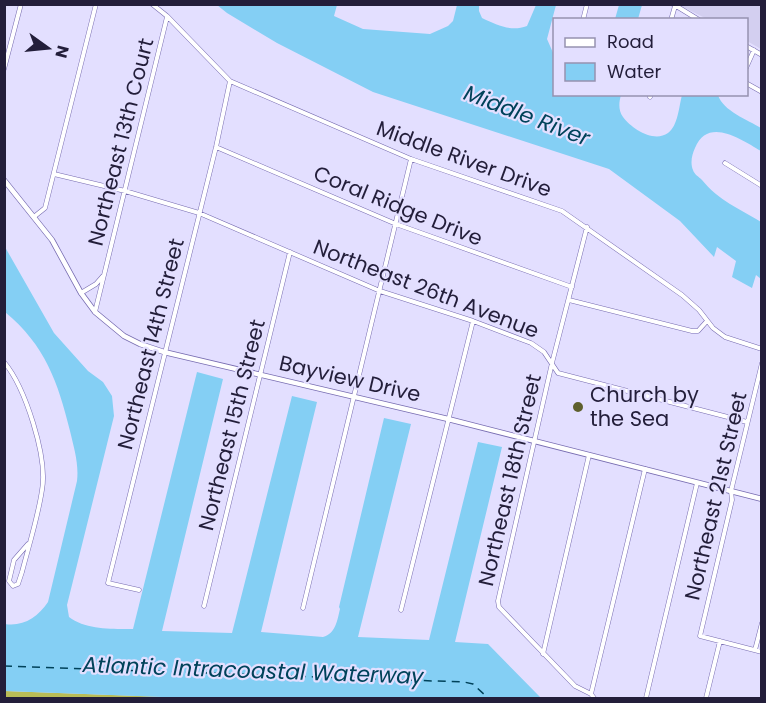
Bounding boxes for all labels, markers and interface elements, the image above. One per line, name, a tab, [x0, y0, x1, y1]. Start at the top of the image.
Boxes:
north arrow	[18, 18, 78, 78]
legend	[553, 18, 748, 96]
text: Road	[607, 29, 654, 54]
street label: Northeast 13th Court	[81, 35, 160, 249]
text: N	[49, 43, 75, 61]
text: Water	[607, 59, 661, 84]
water label: Middle River	[459, 77, 595, 154]
street label: Middle River Drive	[373, 113, 556, 204]
street label: Coral Ridge Drive	[309, 158, 487, 253]
street label: Northeast 26th Avenue	[309, 232, 543, 345]
street label: Northeast 14th Street	[110, 235, 191, 452]
street label: Northeast 15th Street	[191, 316, 272, 533]
street label: Bayview Drive	[277, 348, 424, 409]
street label: Northeast 18th Street	[471, 371, 548, 589]
place label: Church by the Sea	[590, 380, 699, 433]
street label: Northeast 21st Street	[677, 389, 754, 603]
marker: Church by the Sea	[571, 400, 585, 414]
water label: Atlantic Intracoastal Waterway	[81, 649, 426, 692]

